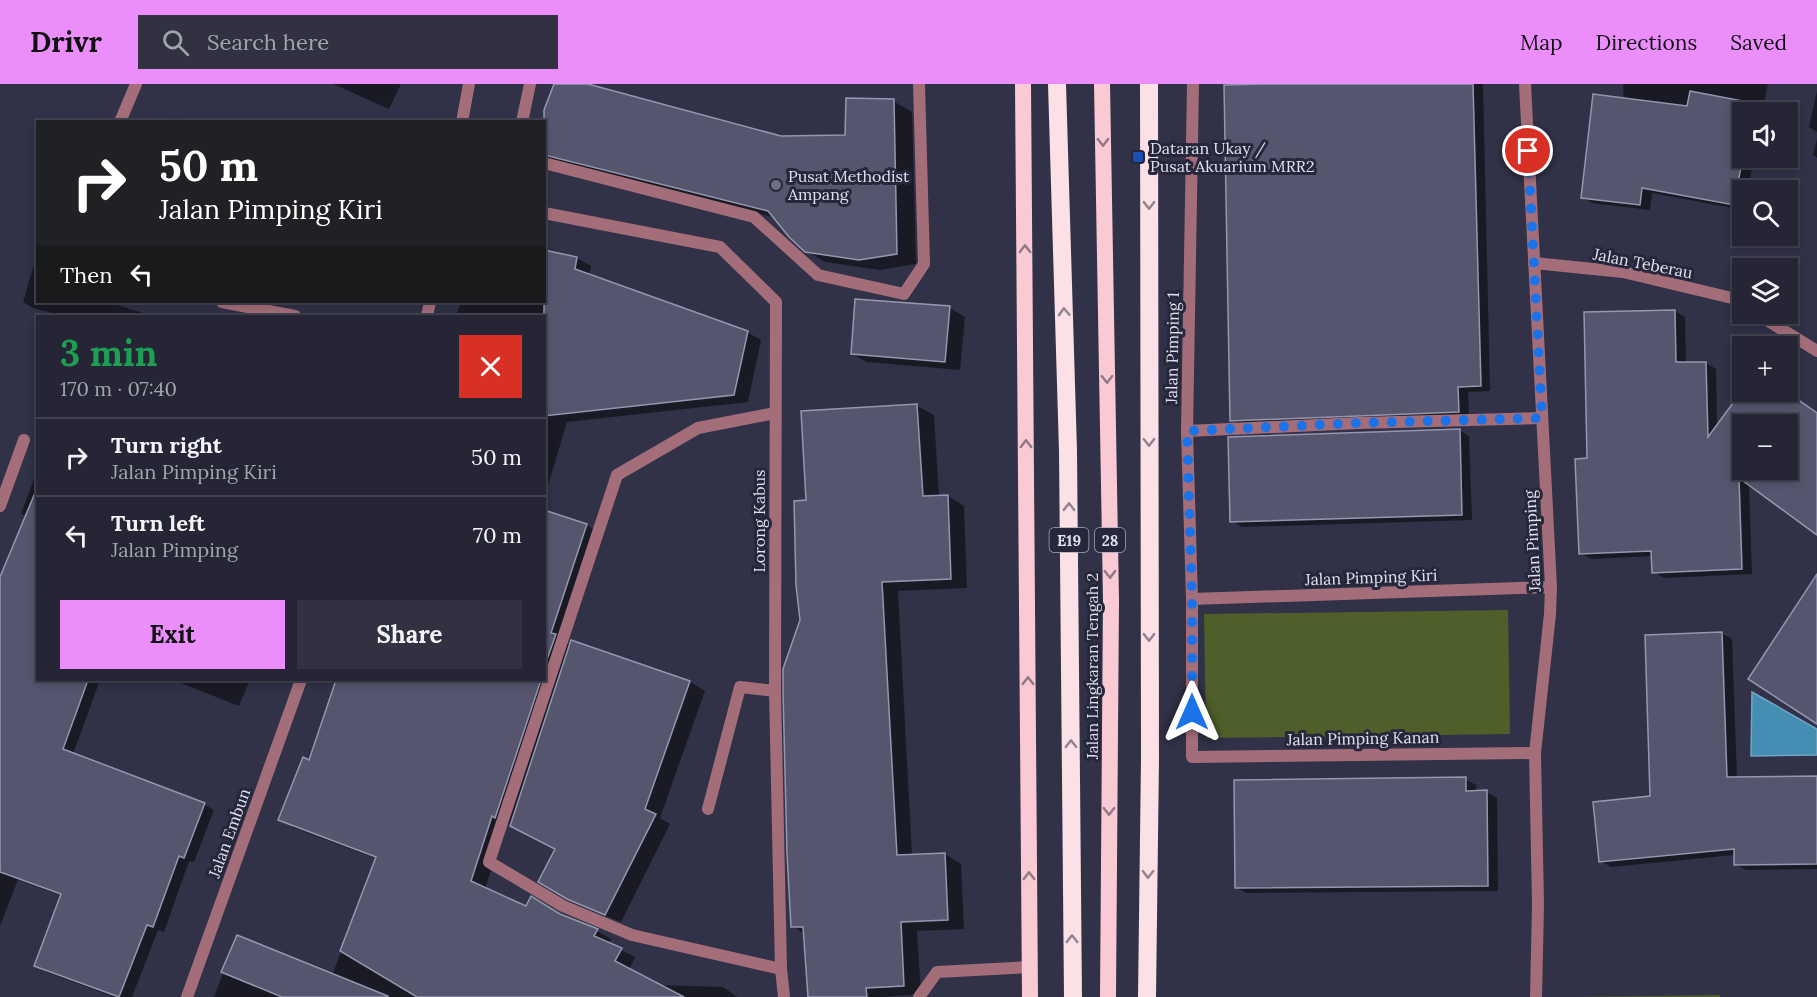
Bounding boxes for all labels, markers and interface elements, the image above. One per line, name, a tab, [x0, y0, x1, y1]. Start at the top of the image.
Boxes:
search box	[138, 15, 558, 69]
text: Drivr	[30, 24, 102, 60]
icon: search	[159, 26, 192, 59]
text: Search here	[207, 28, 329, 56]
text: Map	[1520, 29, 1563, 56]
text: Directions	[1596, 29, 1697, 56]
text: Saved	[1730, 29, 1787, 56]
map controls	[1732, 102, 1798, 480]
button: sound	[1732, 102, 1798, 168]
pin	[1502, 125, 1553, 176]
icon: arrive	[1511, 134, 1544, 167]
one-way arrow	[1097, 138, 1109, 147]
place label: Dataran Ukay / Pusat Akuarium MRR2	[1150, 138, 1314, 176]
text: 50 m	[159, 139, 258, 193]
icon: right	[60, 144, 138, 222]
marker: Dataran Ukay / Pusat Akuarium MRR2	[1131, 150, 1145, 164]
place label: Pusat Methodist Ampang	[787, 166, 910, 204]
marker: Pusat Methodist Ampang	[769, 178, 783, 192]
button: search	[1732, 180, 1798, 246]
text: Jalan Pimping Kiri	[159, 192, 383, 226]
one-way arrow	[1143, 201, 1155, 210]
street label: Jalan Teberau	[1590, 243, 1695, 283]
one-way arrow	[1018, 244, 1031, 253]
icon: left	[125, 258, 158, 291]
button: layers	[1732, 258, 1798, 324]
text: Then	[60, 261, 113, 289]
street label: Jalan Pimping 1	[1161, 292, 1183, 405]
one-way arrow	[1058, 307, 1070, 316]
text: 3 min	[60, 330, 158, 376]
button: close	[459, 335, 522, 398]
button: +	[1732, 336, 1798, 402]
one-way arrow	[1101, 375, 1113, 384]
text: 170 m · 07:40	[60, 376, 177, 401]
button: −	[1732, 414, 1798, 480]
text: Turn right	[111, 431, 222, 459]
one-way arrow	[1143, 438, 1155, 447]
one-way arrow	[1020, 439, 1032, 448]
icon: right	[60, 441, 93, 474]
text: 50 m	[471, 443, 522, 471]
text: Jalan Pimping Kiri	[111, 459, 277, 484]
street label: Lorong Kabus	[749, 469, 769, 573]
street label: Jalan Pimping	[1519, 489, 1545, 593]
one-way arrow	[1063, 502, 1075, 511]
text: Turn left	[111, 509, 205, 537]
icon: left	[60, 519, 93, 552]
text: 70 m	[473, 521, 522, 549]
road number: E19	[1050, 528, 1088, 552]
road number: 28	[1095, 528, 1125, 552]
text: Jalan Pimping	[111, 537, 238, 562]
street label: Jalan Pimping Kiri	[1303, 565, 1438, 589]
one-way arrow	[1104, 570, 1117, 579]
street label: Jalan Lingkaran Tengah 2	[1082, 573, 1102, 760]
button: Exit	[60, 600, 285, 669]
button: Share	[297, 600, 522, 669]
one-way arrow	[1143, 633, 1155, 642]
one-way arrow	[1022, 676, 1034, 685]
position arrow	[1160, 680, 1224, 744]
street label: Jalan Pimping Kanan	[1285, 727, 1440, 749]
one-way arrow	[1065, 739, 1077, 748]
street label: Jalan Embun	[203, 785, 254, 881]
one-way arrow	[1103, 807, 1115, 816]
one-way arrow	[1142, 870, 1155, 879]
one-way arrow	[1023, 871, 1035, 880]
one-way arrow	[1066, 934, 1078, 943]

